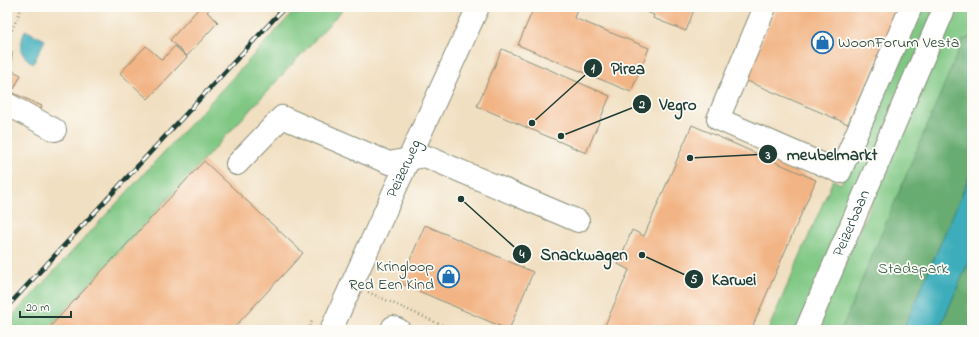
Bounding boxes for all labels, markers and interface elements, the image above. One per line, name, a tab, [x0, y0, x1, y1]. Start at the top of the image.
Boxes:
shop icon: WoonForum Vesta	[809, 30, 835, 56]
place label: WoonForum Vesta	[838, 31, 960, 55]
callout: Pirea	[583, 54, 653, 83]
text: Pirea	[611, 57, 645, 82]
text: 1	[591, 60, 595, 78]
callout: Vegro	[632, 89, 705, 118]
text: Vegro	[658, 93, 697, 120]
text: 2	[638, 96, 645, 114]
street label: Peizerweg	[381, 136, 428, 202]
callout: meubelmarkt	[758, 140, 885, 169]
text: meubelmarkt	[787, 143, 878, 168]
text: 3	[765, 147, 771, 165]
street label: Peizerbaan	[827, 186, 877, 261]
callout: Snackwagen	[512, 240, 636, 269]
text: Snackwagen	[540, 243, 628, 270]
text: 4	[519, 246, 525, 264]
place label: Kringloop Red Een Kind	[349, 255, 434, 297]
park label: Stadspark	[878, 257, 949, 281]
shop icon: Kringloop Red Een Kind	[436, 263, 462, 289]
callout: Karwei	[684, 264, 765, 293]
text: Karwei	[712, 268, 756, 293]
text: 5	[691, 271, 698, 289]
scale bar	[20, 293, 71, 319]
text: 20 m	[26, 299, 49, 317]

